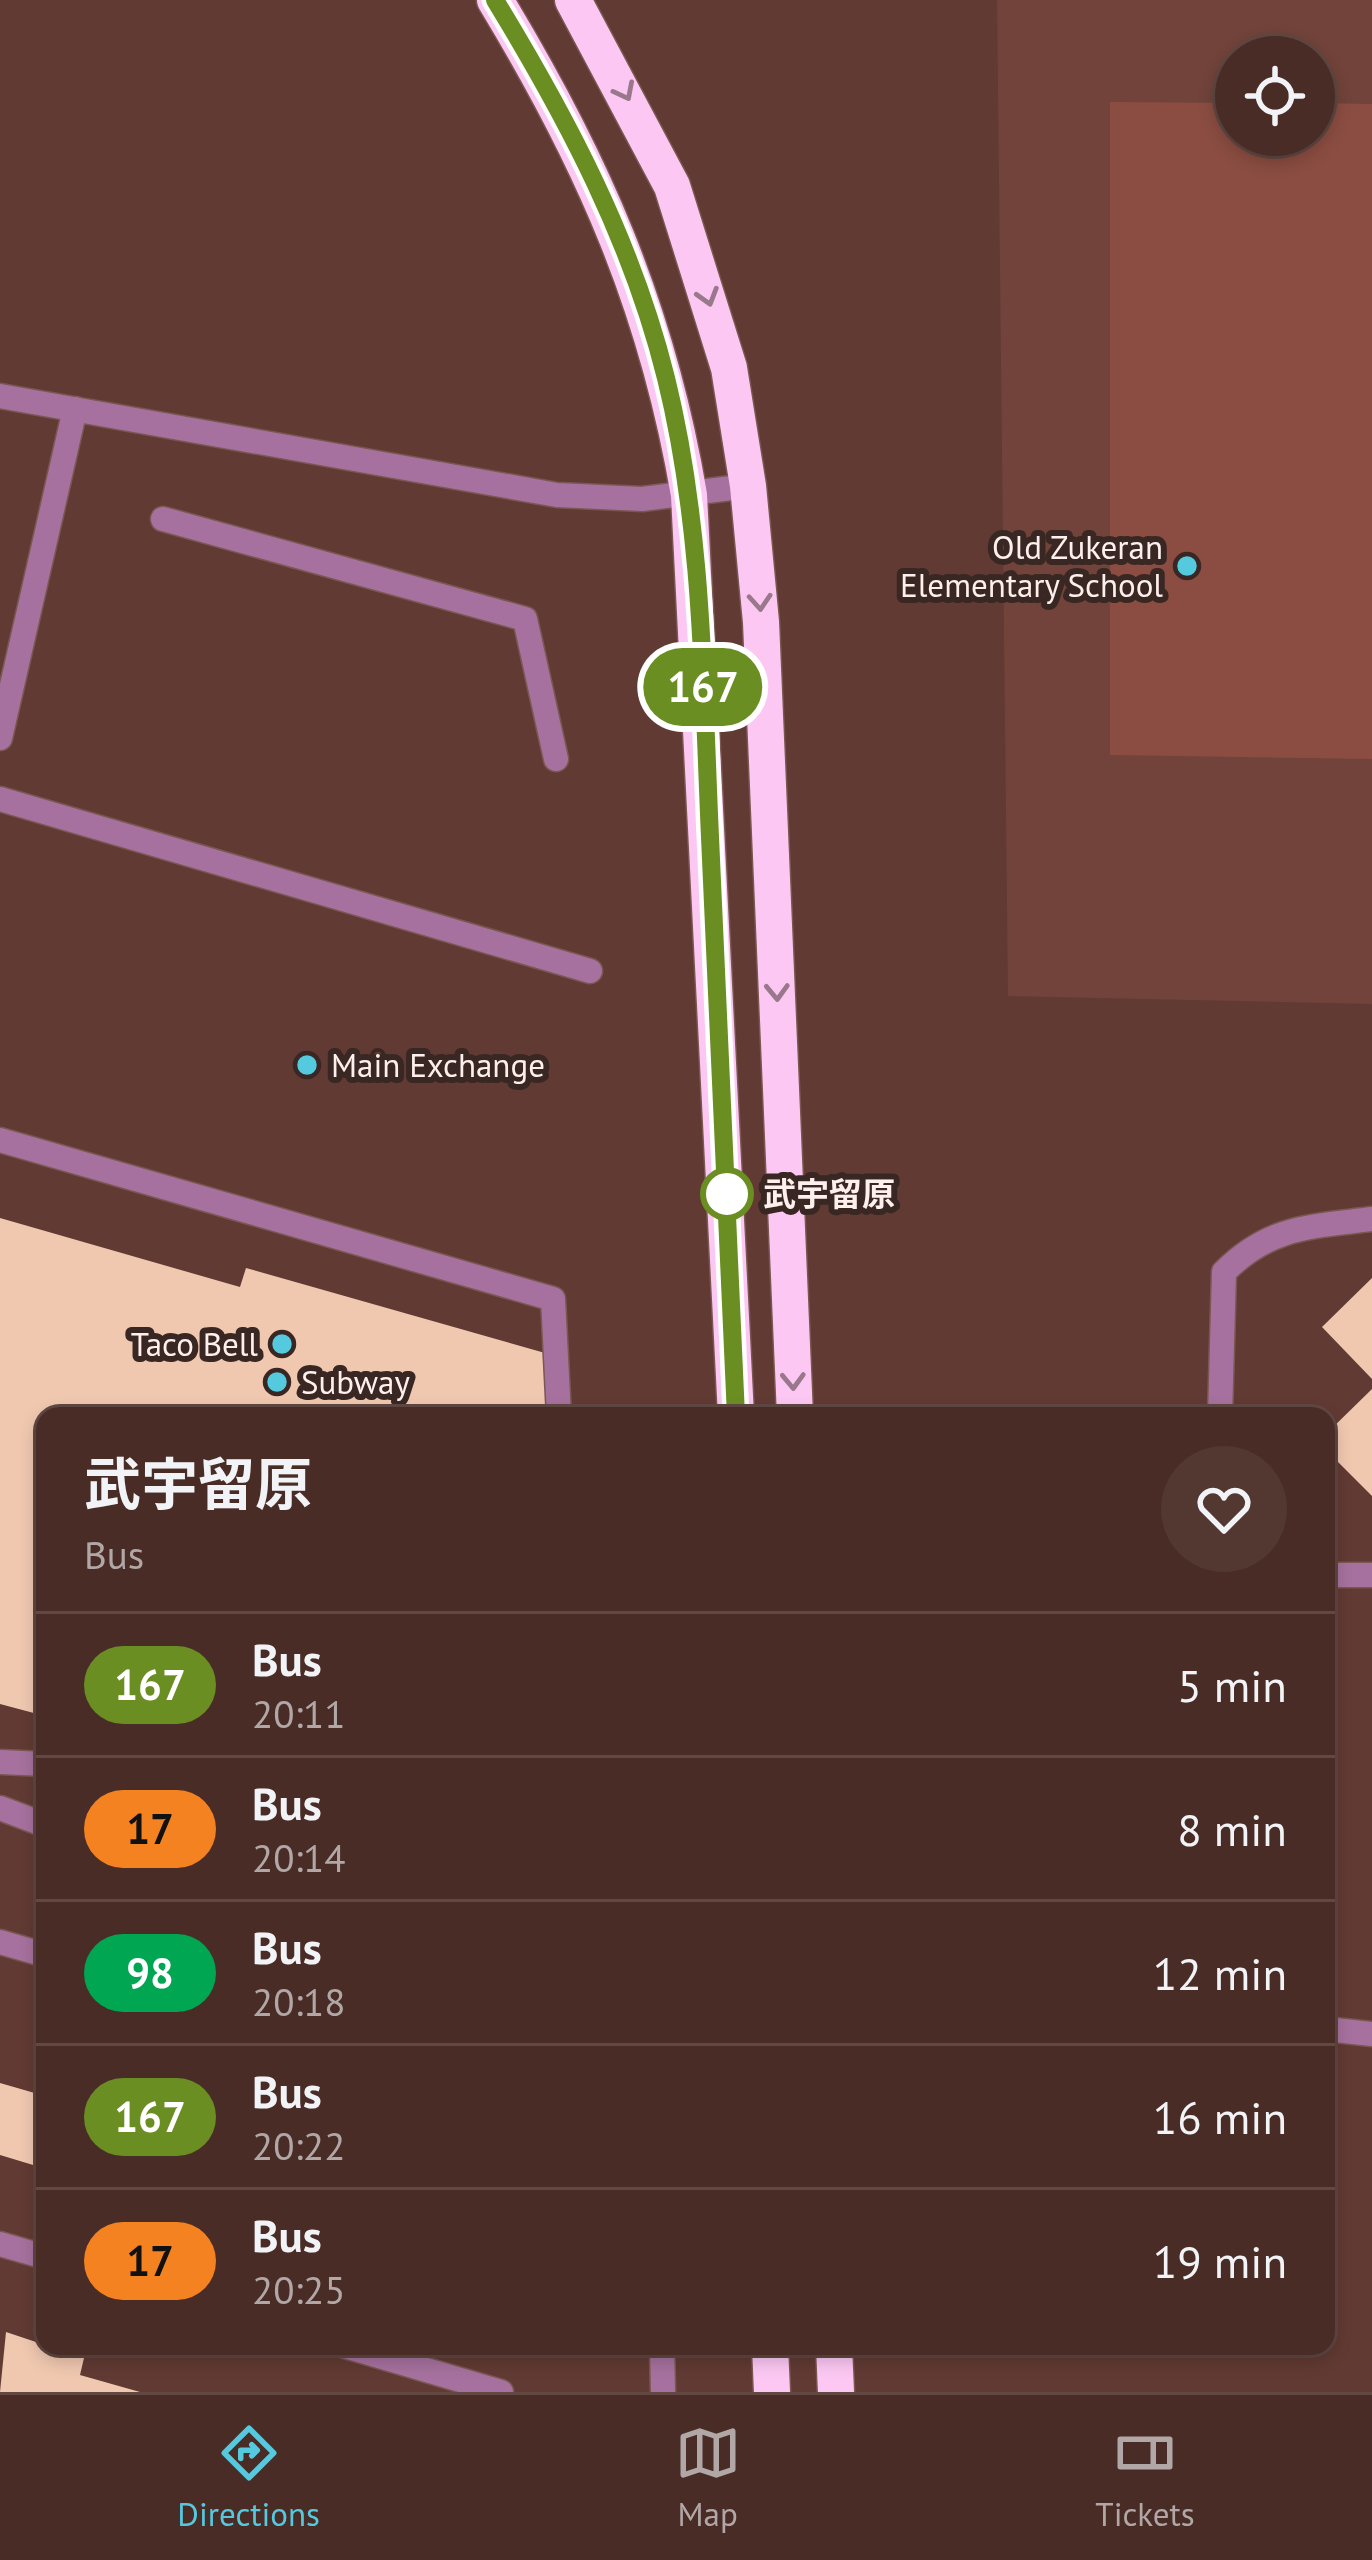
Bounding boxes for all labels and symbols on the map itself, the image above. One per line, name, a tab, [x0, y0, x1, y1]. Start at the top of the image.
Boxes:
one-way arrow	[611, 79, 634, 100]
one-way arrow	[694, 286, 719, 307]
place label: Old Zukeran Elementary School	[900, 525, 1163, 606]
marker: Old Zukeran Elementary School	[1174, 553, 1200, 579]
one-way arrow	[746, 593, 772, 612]
line badge: 167	[634, 648, 772, 726]
one-way arrow	[764, 983, 790, 1002]
place label: Main Exchange	[331, 1043, 545, 1086]
marker: Main Exchange	[294, 1052, 320, 1078]
marker: 武宇留原	[702, 1169, 752, 1219]
place label: 武宇留原	[763, 1172, 895, 1215]
place label: Taco Bell	[131, 1322, 258, 1365]
marker: Taco Bell	[269, 1331, 295, 1357]
place label: Subway	[301, 1360, 410, 1403]
marker: Subway	[264, 1369, 290, 1395]
one-way arrow	[780, 1372, 806, 1391]

